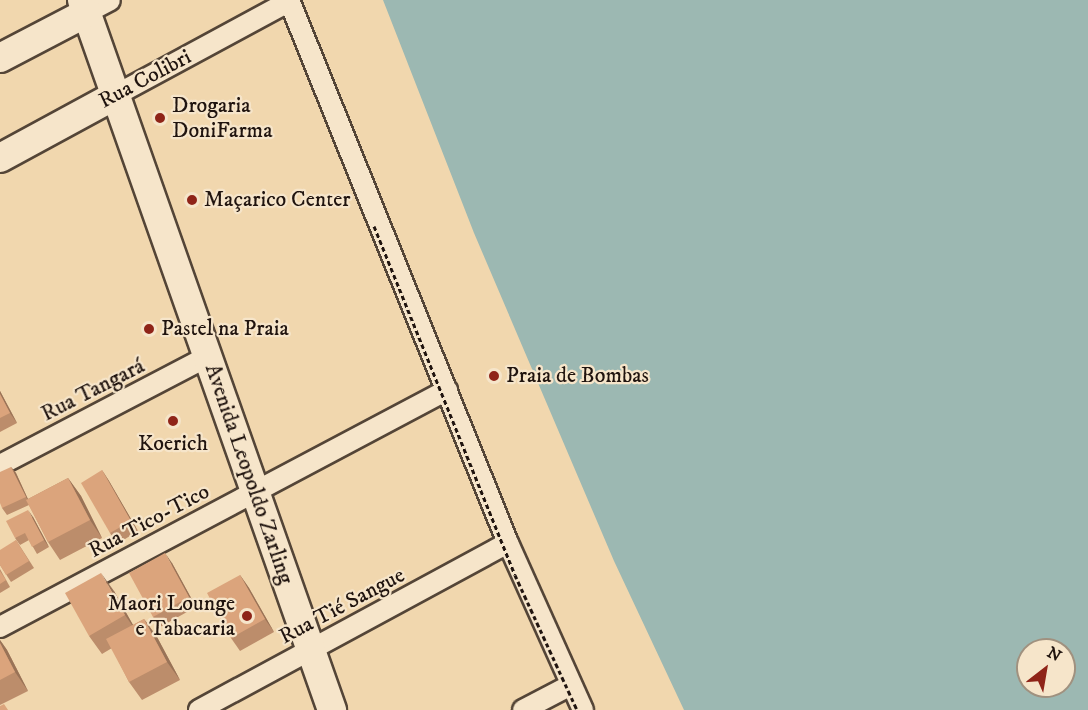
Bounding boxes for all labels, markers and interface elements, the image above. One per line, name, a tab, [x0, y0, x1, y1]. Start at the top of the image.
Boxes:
street label: Rua Colibri	[94, 44, 196, 114]
place label: Drogaria DoniFarma	[172, 92, 272, 144]
marker: Drogaria DoniFarma	[153, 111, 167, 125]
place label: Maçarico Center	[204, 187, 350, 213]
marker: Maçarico Center	[185, 193, 199, 207]
place label: Pastel na Praia	[161, 316, 289, 342]
marker: Pastel na Praia	[142, 322, 156, 336]
street label: Rua Tangará	[37, 353, 149, 427]
street label: Avenida Leopoldo Zarling	[199, 361, 299, 587]
place label: Praia de Bombas	[506, 363, 649, 389]
marker: Praia de Bombas	[487, 369, 501, 383]
marker: Koerich	[166, 414, 180, 428]
place label: Koerich	[138, 431, 208, 457]
street label: Rua Tico-Tico	[84, 478, 214, 564]
street label: Rua Tié Sangue	[275, 562, 409, 650]
place label: Maori Lounge e Tabacaria	[108, 590, 235, 642]
marker: Maori Lounge e Tabacaria	[240, 609, 254, 623]
north arrow	[1016, 638, 1076, 698]
text: N	[1043, 642, 1065, 666]

